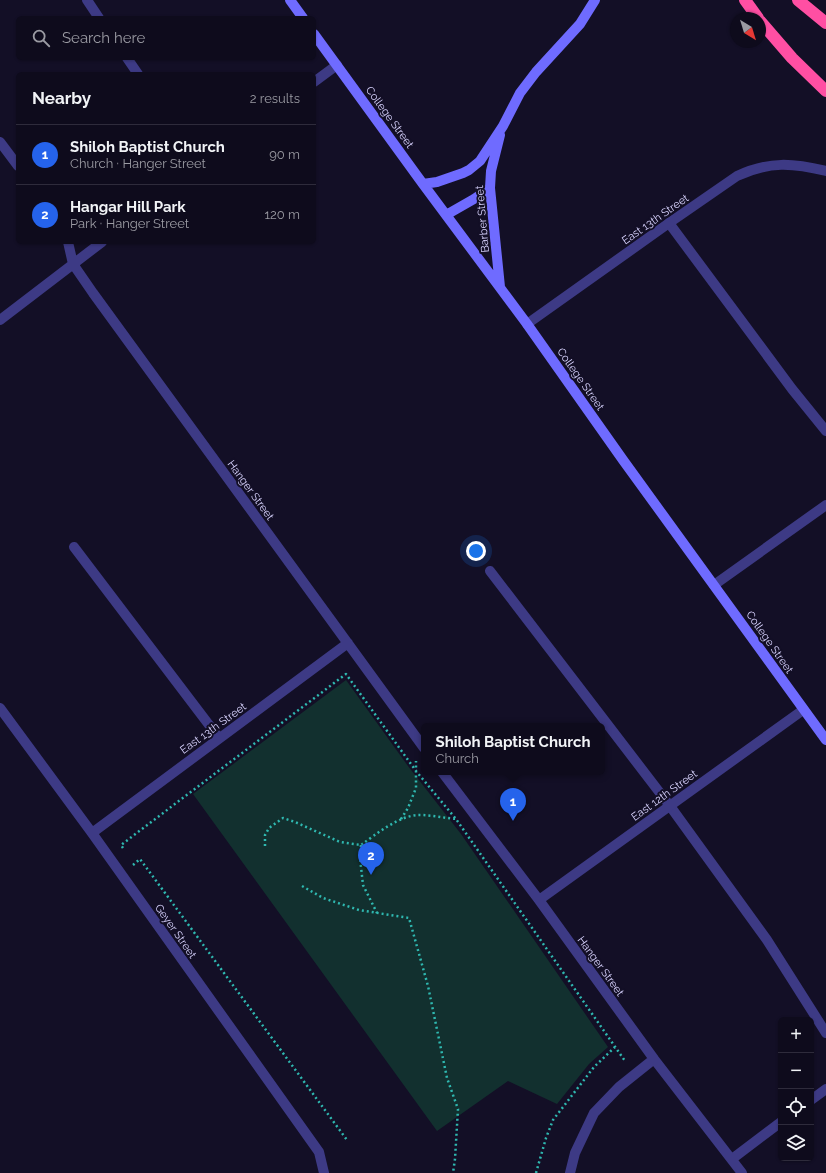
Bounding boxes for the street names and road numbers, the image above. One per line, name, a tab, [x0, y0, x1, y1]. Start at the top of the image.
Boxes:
street label: College Street	[363, 84, 417, 151]
street label: Barber Street	[473, 185, 492, 253]
street label: East 13th Street	[619, 191, 691, 247]
street label: College Street	[554, 346, 607, 413]
street label: Hanger Street	[225, 458, 277, 523]
street label: College Street	[743, 609, 796, 676]
street label: East 13th Street	[178, 700, 249, 757]
street label: East 12th Street	[629, 767, 700, 824]
street label: Geyer Street	[152, 902, 199, 961]
street label: Hanger Street	[575, 934, 627, 999]

